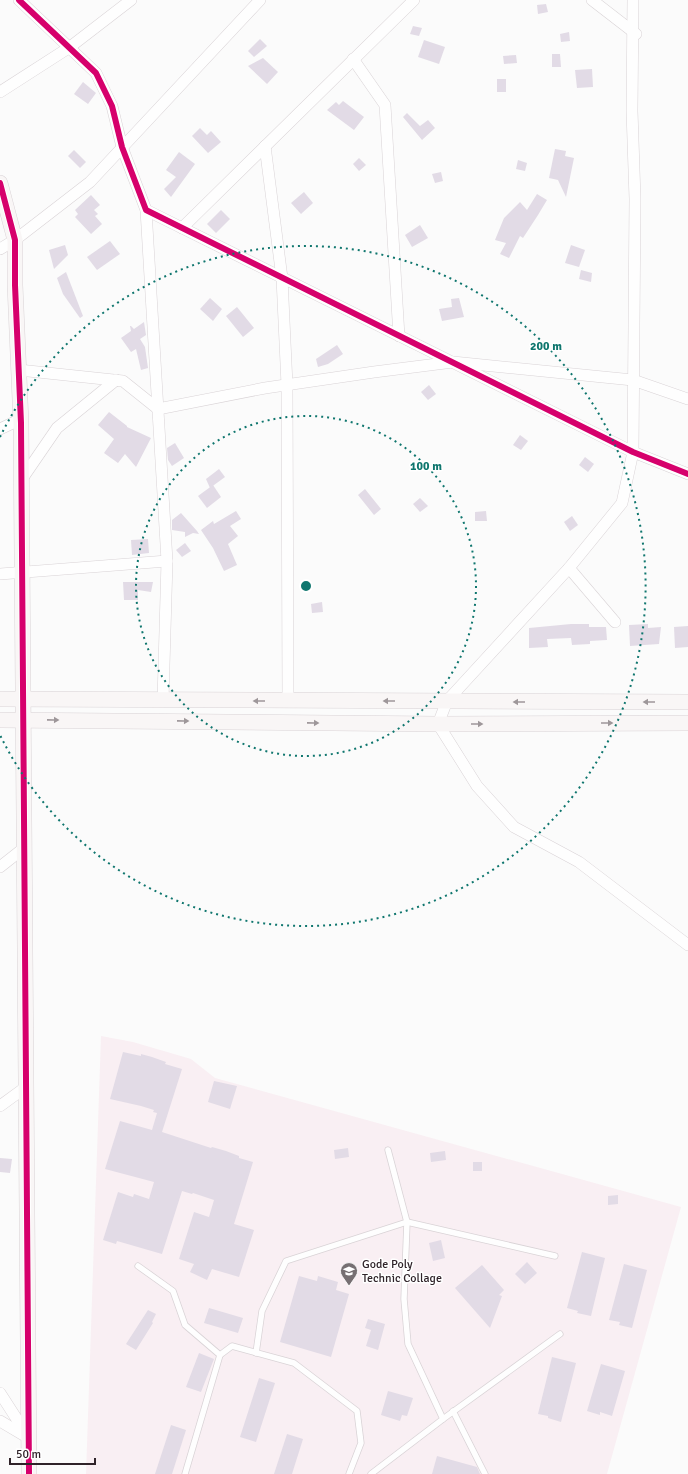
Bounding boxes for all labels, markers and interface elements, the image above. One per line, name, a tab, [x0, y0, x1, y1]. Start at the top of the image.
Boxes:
text: 200 m	[530, 339, 562, 354]
text: 100 m	[410, 459, 442, 474]
centre of rings	[299, 579, 313, 593]
one-way arrow	[252, 698, 265, 704]
one-way arrow	[382, 698, 395, 704]
one-way arrow	[512, 699, 525, 705]
one-way arrow	[642, 699, 655, 705]
one-way arrow	[47, 717, 60, 723]
one-way arrow	[177, 718, 189, 725]
one-way arrow	[307, 720, 320, 726]
one-way arrow	[601, 720, 613, 727]
one-way arrow	[471, 721, 484, 727]
place label: Gode Poly Technic Collage	[362, 1257, 442, 1286]
school or university icon: Gode Poly Technic Collage	[339, 1261, 359, 1286]
scale bar	[10, 1440, 95, 1466]
text: 50 m	[16, 1447, 41, 1462]

